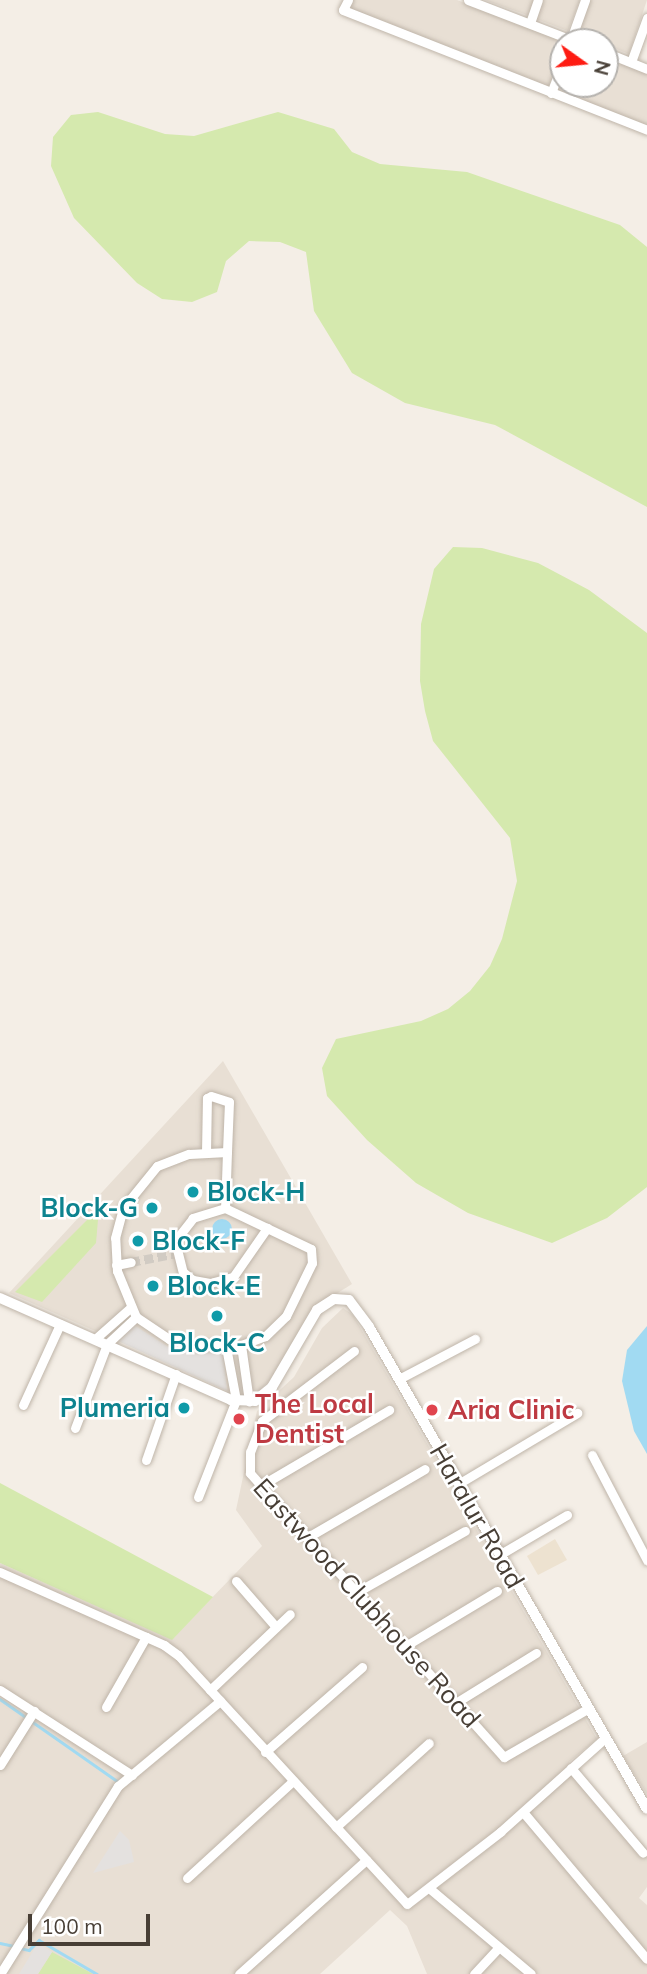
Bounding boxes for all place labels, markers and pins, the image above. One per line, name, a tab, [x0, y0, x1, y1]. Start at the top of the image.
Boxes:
place label: Block-H	[207, 1176, 305, 1208]
marker: Block-H	[185, 1184, 201, 1200]
place label: Block-G	[41, 1192, 138, 1224]
marker: Block-G	[144, 1200, 160, 1216]
place label: Block-F	[152, 1225, 245, 1257]
marker: Block-F	[130, 1233, 146, 1249]
place label: Block-E	[167, 1270, 261, 1302]
marker: Block-E	[145, 1278, 161, 1294]
marker: Block-C	[209, 1308, 225, 1324]
place label: Block-C	[169, 1327, 265, 1359]
place label: The Local Dentist	[255, 1388, 374, 1450]
place label: Plumeria	[60, 1392, 170, 1424]
place label: Aria Clinic	[448, 1394, 575, 1426]
marker: Plumeria	[176, 1400, 192, 1416]
marker: Aria Clinic	[422, 1400, 442, 1420]
marker: The Local Dentist	[229, 1409, 249, 1429]

